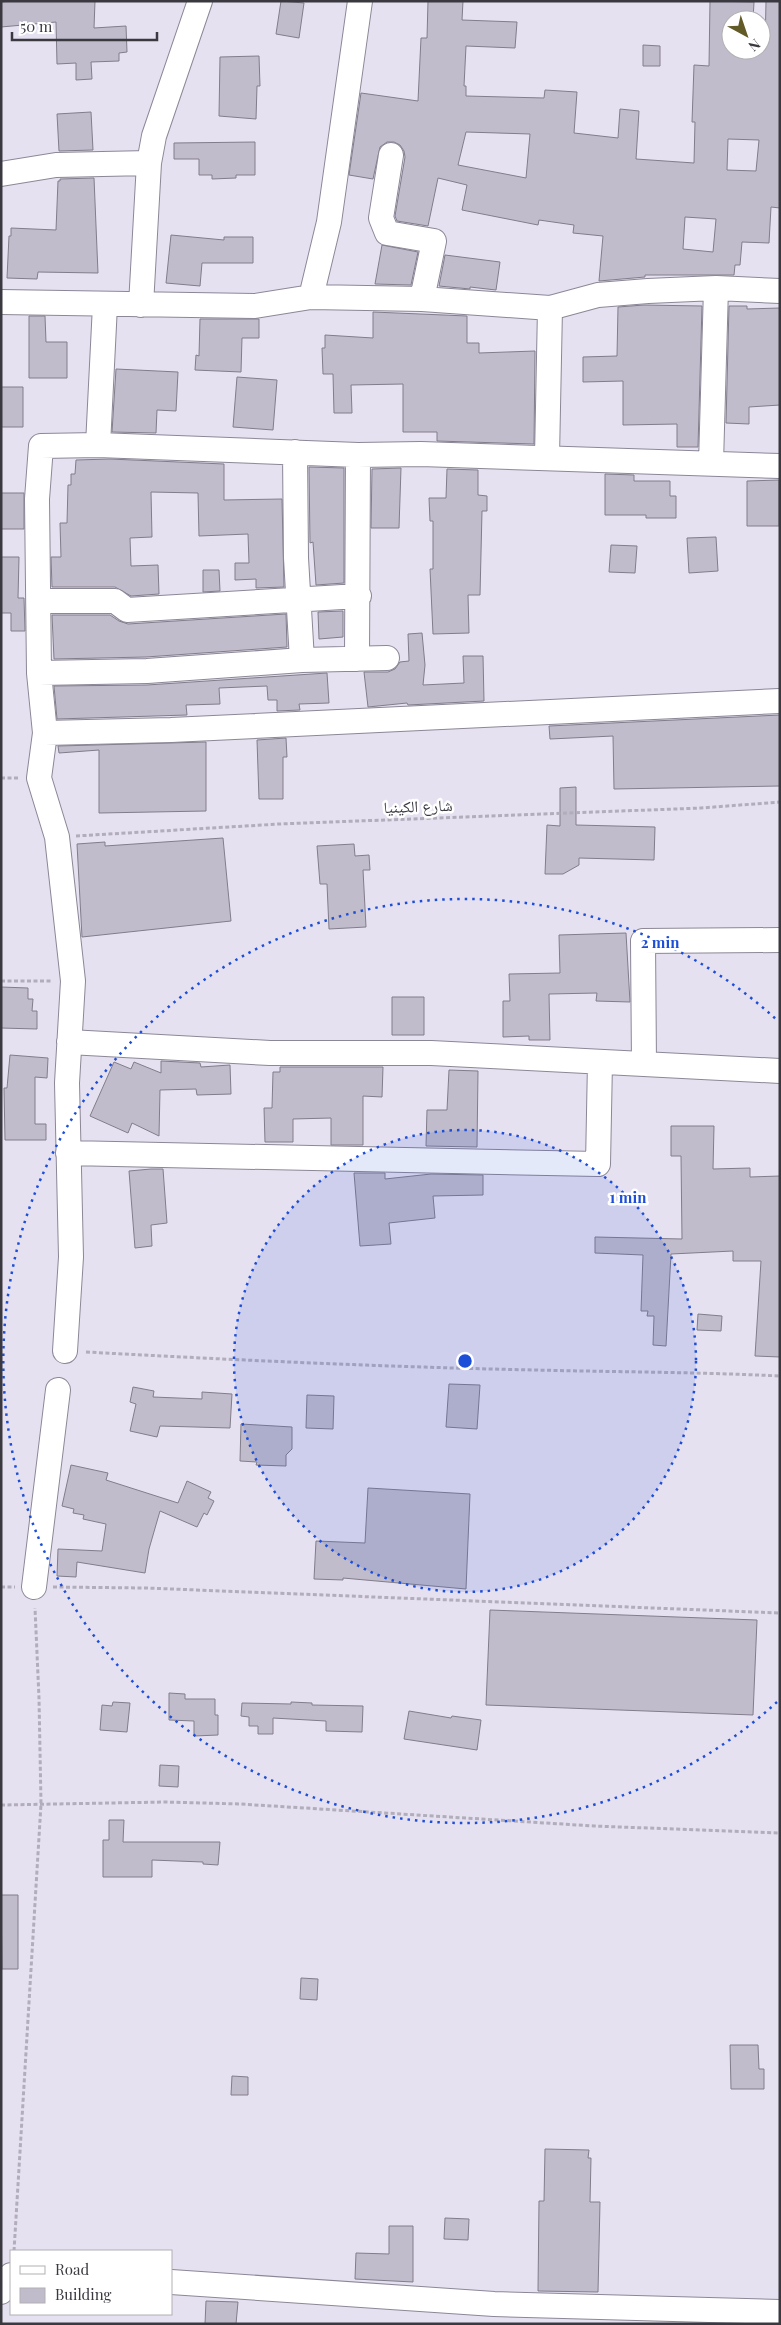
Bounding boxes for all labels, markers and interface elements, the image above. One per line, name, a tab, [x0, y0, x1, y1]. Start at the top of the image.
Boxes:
scale bar	[12, 10, 158, 42]
north arrow	[721, 10, 771, 60]
text: 50 m	[20, 16, 53, 36]
text: N	[745, 35, 765, 56]
street label: شارع الكينيا	[383, 794, 453, 818]
text: 2 min	[641, 932, 680, 952]
text: 1 min	[610, 1187, 647, 1207]
centre of rings	[456, 1352, 474, 1370]
legend	[10, 2250, 172, 2315]
text: Road	[55, 2259, 89, 2279]
text: Building	[55, 2284, 112, 2304]

